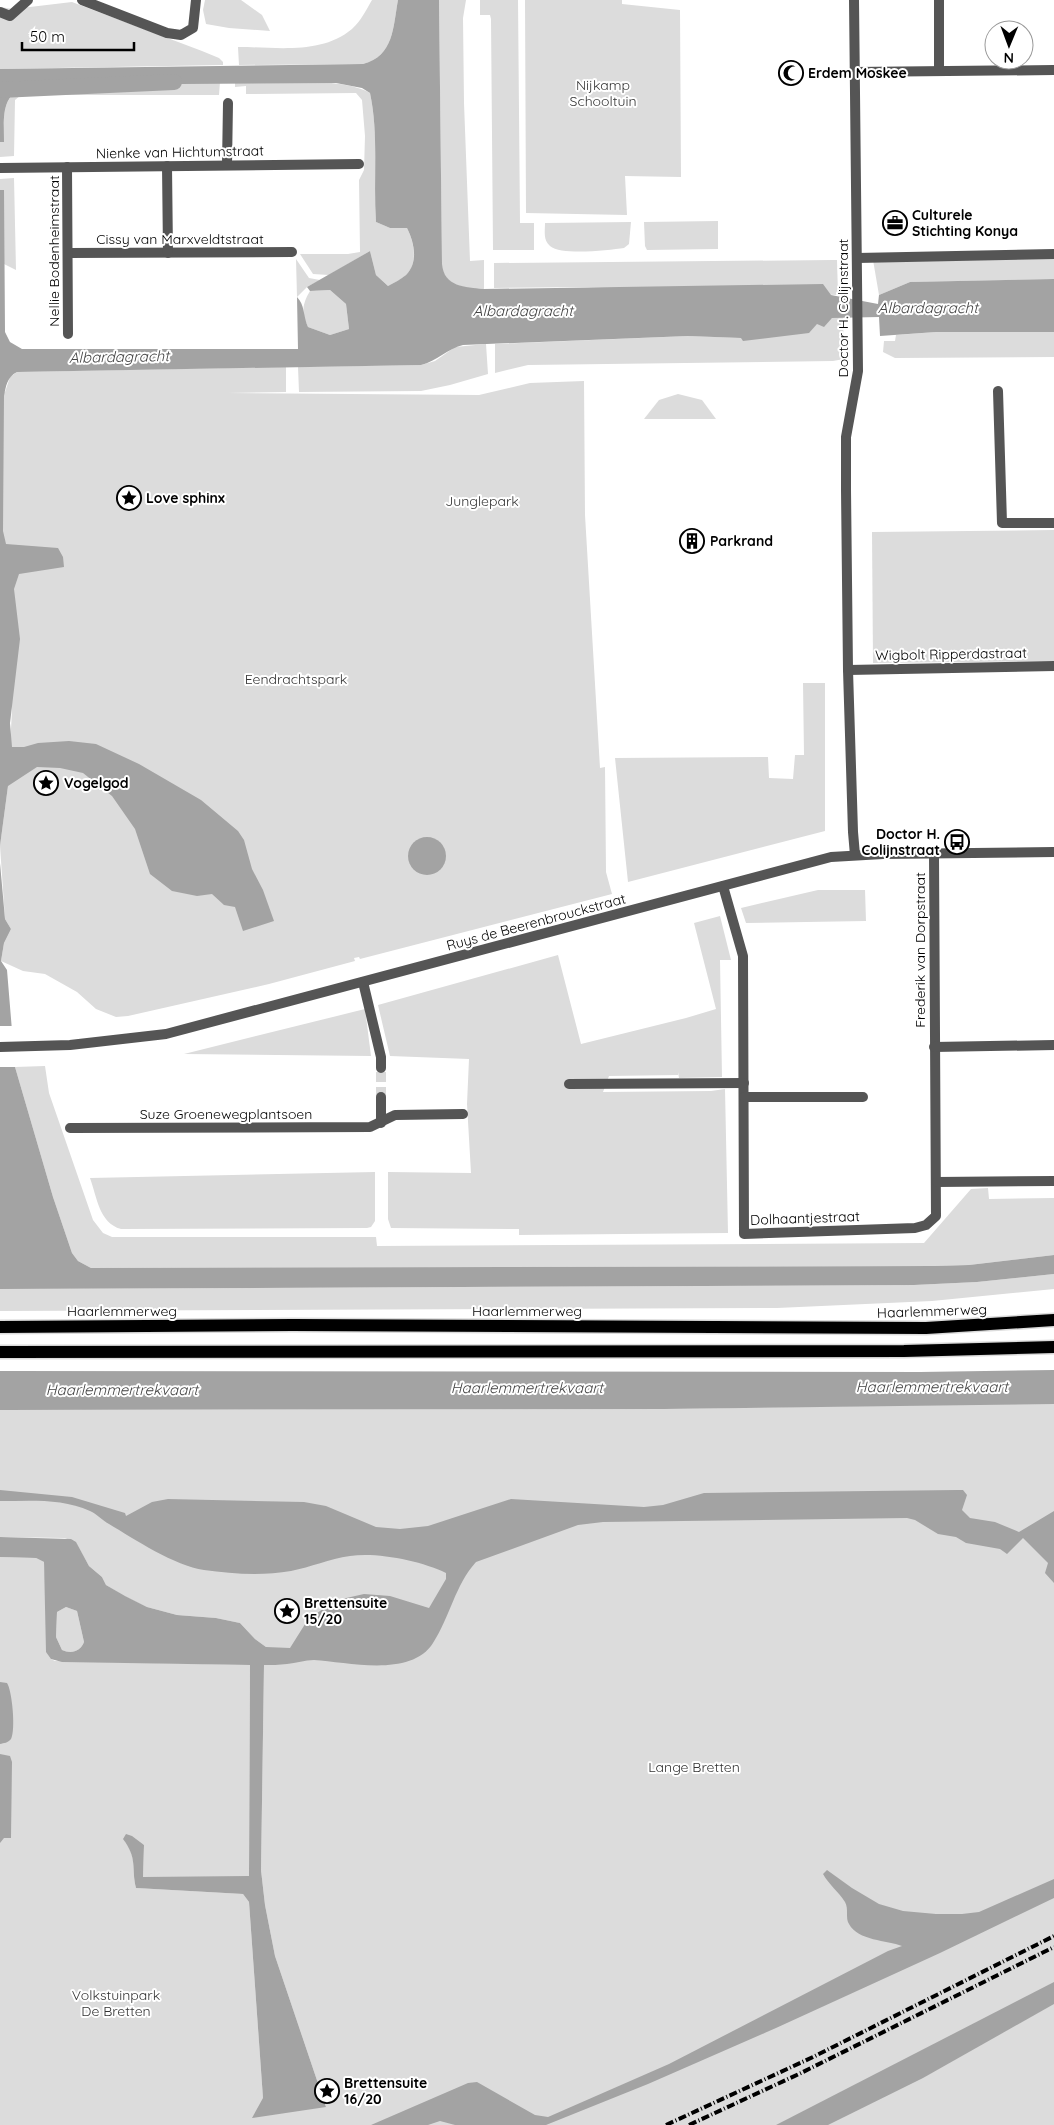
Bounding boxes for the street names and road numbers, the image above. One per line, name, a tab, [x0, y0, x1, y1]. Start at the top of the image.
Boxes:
street label: Nienke van Hichtumstraat	[96, 142, 264, 162]
street label: Nellie Bodenheimstraat	[45, 175, 63, 327]
street label: Cissy van Marxveldtstraat	[96, 230, 264, 248]
street label: Doctor H. Colijnstraat	[834, 238, 852, 377]
street label: Wigbolt Ripperdastraat	[875, 644, 1027, 664]
street label: Frederik van Dorpstraat	[911, 872, 929, 1028]
street label: Ruys de Beerenbrouckstraat	[444, 889, 628, 955]
street label: Suze Groenewegplantsoen	[140, 1105, 312, 1123]
street label: Dolhaantjestraat	[750, 1207, 860, 1229]
street label: Haarlemmerweg	[877, 1300, 987, 1322]
street label: Haarlemmerweg	[67, 1302, 177, 1320]
street label: Haarlemmerweg	[472, 1302, 582, 1320]

